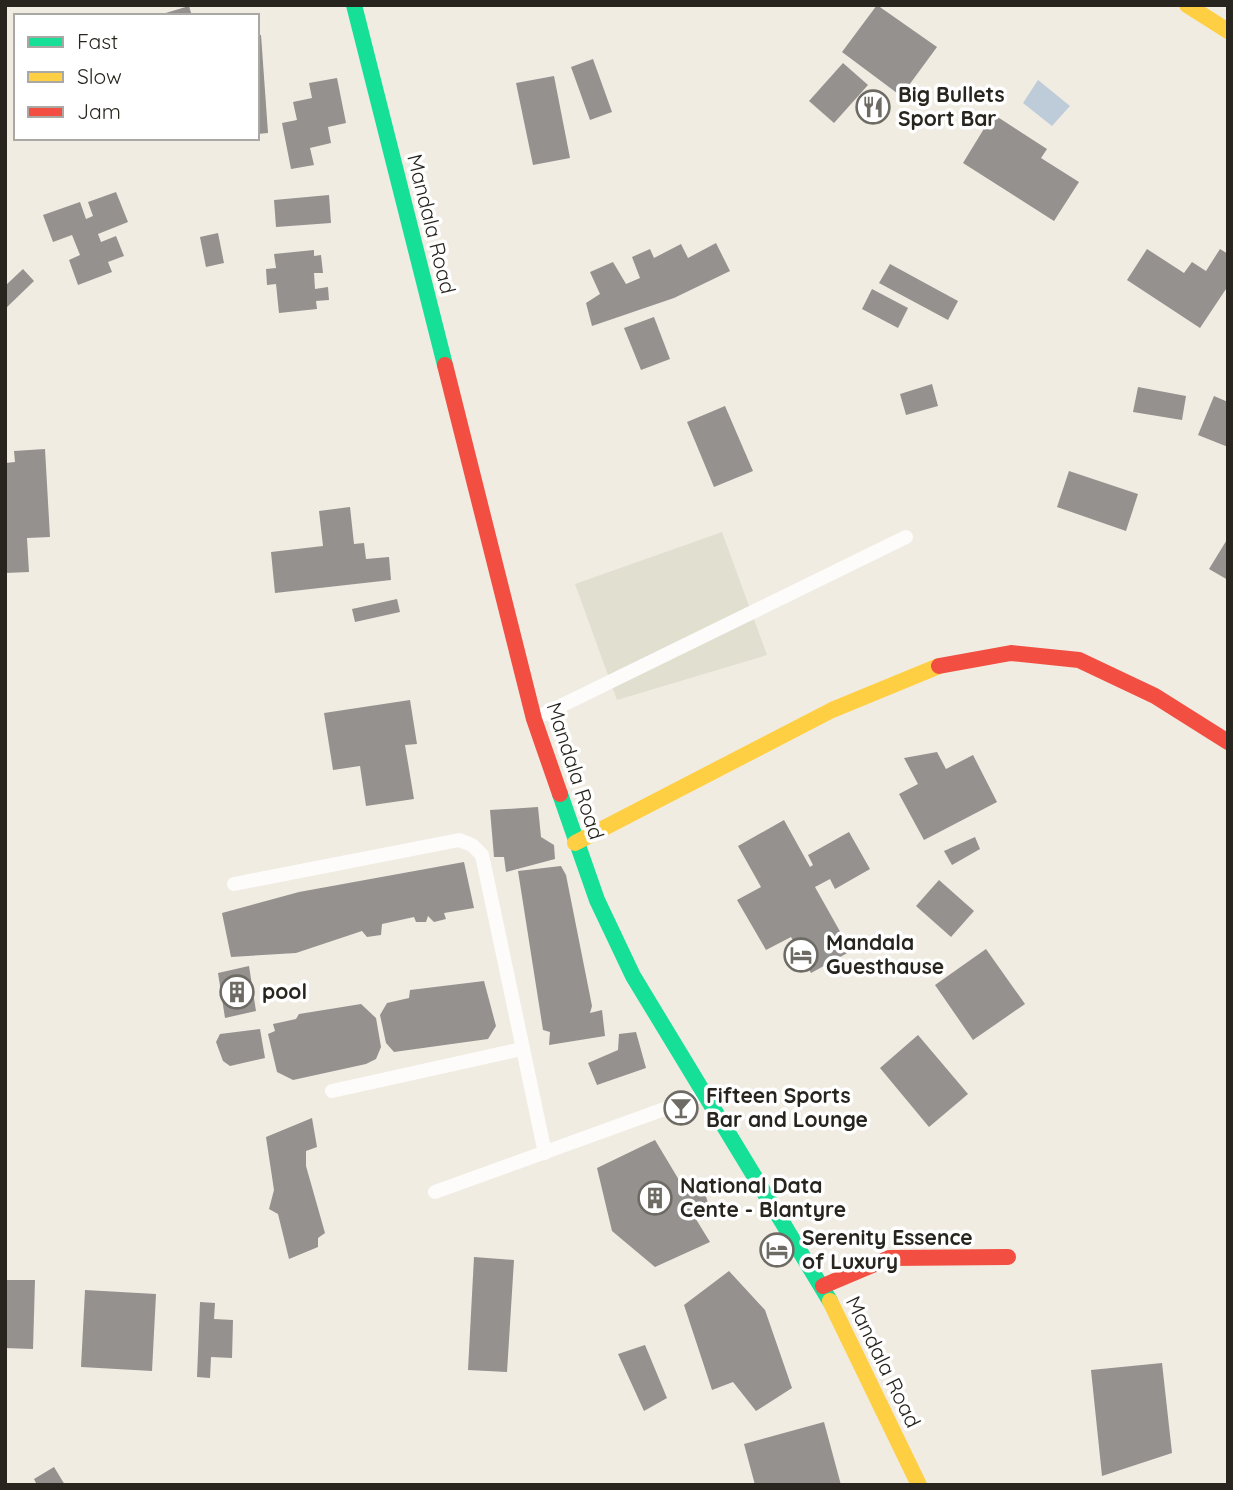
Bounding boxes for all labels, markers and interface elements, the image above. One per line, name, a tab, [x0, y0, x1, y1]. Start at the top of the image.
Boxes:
legend	[14, 14, 259, 140]
text: Fast	[77, 28, 118, 54]
text: Slow	[77, 63, 122, 89]
place label: Big Bullets Sport Bar	[898, 81, 1005, 131]
restaurant icon: Big Bullets Sport Bar	[854, 88, 892, 126]
text: Jam	[77, 98, 121, 124]
street label: Mandala Road	[402, 151, 462, 296]
street label: Mandala Road	[541, 699, 610, 843]
place label: Mandala Guesthause	[826, 929, 944, 979]
hotel icon: Mandala Guesthause	[782, 936, 820, 974]
building icon: pool	[218, 973, 256, 1011]
place label: pool	[262, 978, 307, 1004]
place label: Fifteen Sports Bar and Lounge	[706, 1082, 868, 1132]
bar icon: Fifteen Sports Bar and Lounge	[662, 1089, 700, 1127]
place label: National Data Cente - Blantyre	[680, 1172, 846, 1222]
building icon: National Data Cente - Blantyre	[636, 1179, 674, 1217]
place label: Serenity Essence of Luxury	[802, 1224, 973, 1274]
hotel icon: Serenity Essence of Luxury	[758, 1231, 796, 1269]
street label: Mandala Road	[841, 1292, 927, 1432]

